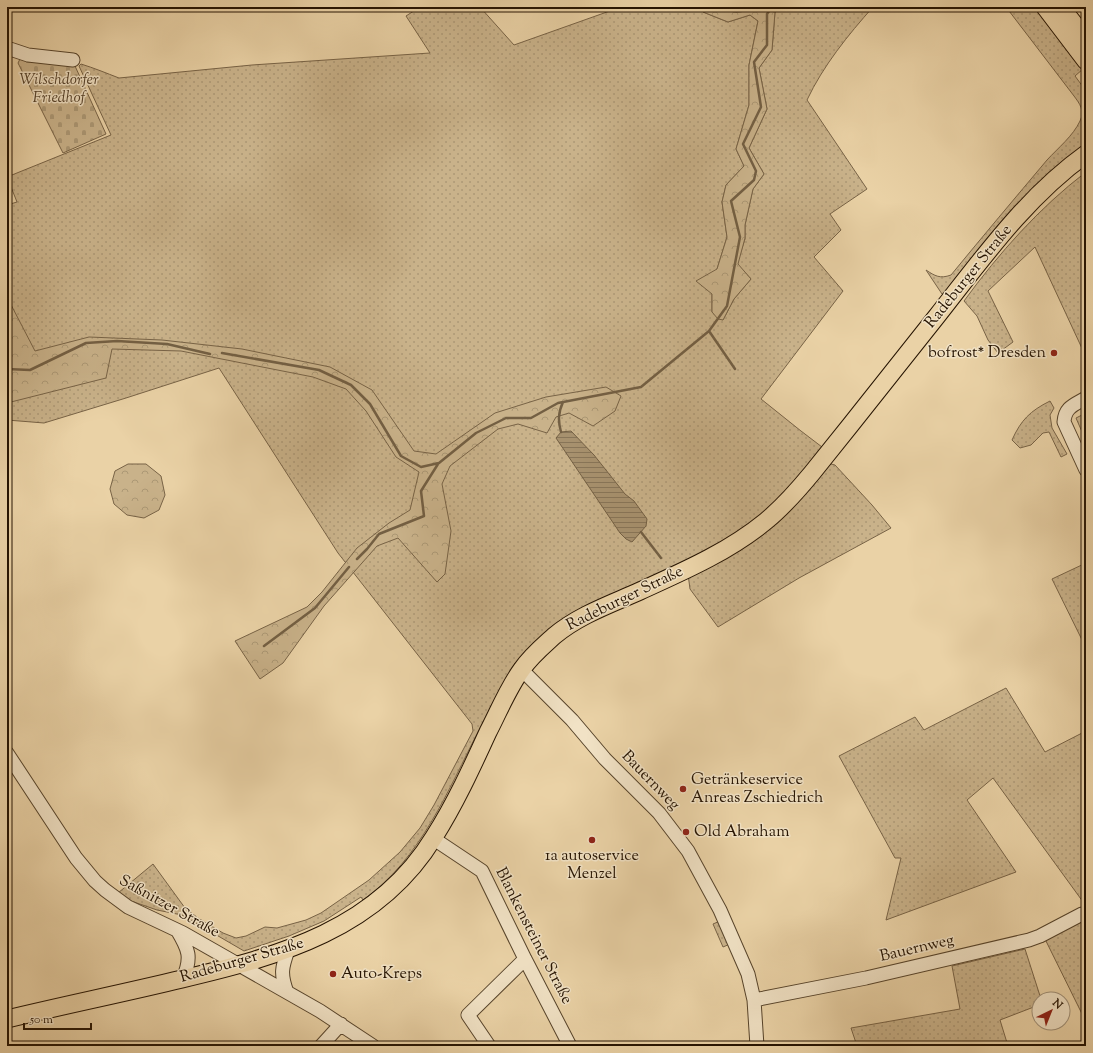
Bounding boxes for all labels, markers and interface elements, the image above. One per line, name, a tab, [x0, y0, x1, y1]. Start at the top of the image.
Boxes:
park label: Wilschdorfer Friedhof	[19, 69, 99, 110]
street label: Radeburger Straße	[920, 220, 1018, 334]
place label: bofrost* Dresden	[928, 342, 1047, 365]
marker: bofrost* Dresden	[1049, 348, 1059, 358]
street label: Radeburger Straße	[563, 561, 687, 637]
street label: Bauernweg	[615, 746, 685, 816]
place label: Getränkeservice Anreas Zschiedrich	[691, 769, 824, 810]
marker: Getränkeservice Anreas Zschiedrich	[678, 784, 688, 794]
place label: Old Abraham	[694, 821, 789, 844]
marker: Old Abraham	[681, 827, 691, 837]
marker: 1a autoservice Menzel	[587, 835, 597, 845]
place label: 1a autoservice Menzel	[545, 845, 639, 886]
street label: Blankensteiner Straße	[489, 864, 577, 1008]
street label: Saßnitzer Straße	[114, 870, 224, 944]
street label: Bauernweg	[878, 929, 957, 969]
street label: Radeburger Straße	[177, 932, 307, 990]
place label: Auto-Kreps	[341, 963, 422, 986]
marker: Auto-Kreps	[328, 969, 338, 979]
north arrow	[1031, 991, 1071, 1031]
text: N	[1048, 995, 1066, 1013]
scale bar	[24, 1005, 91, 1031]
text: 50 m	[29, 1011, 53, 1029]

